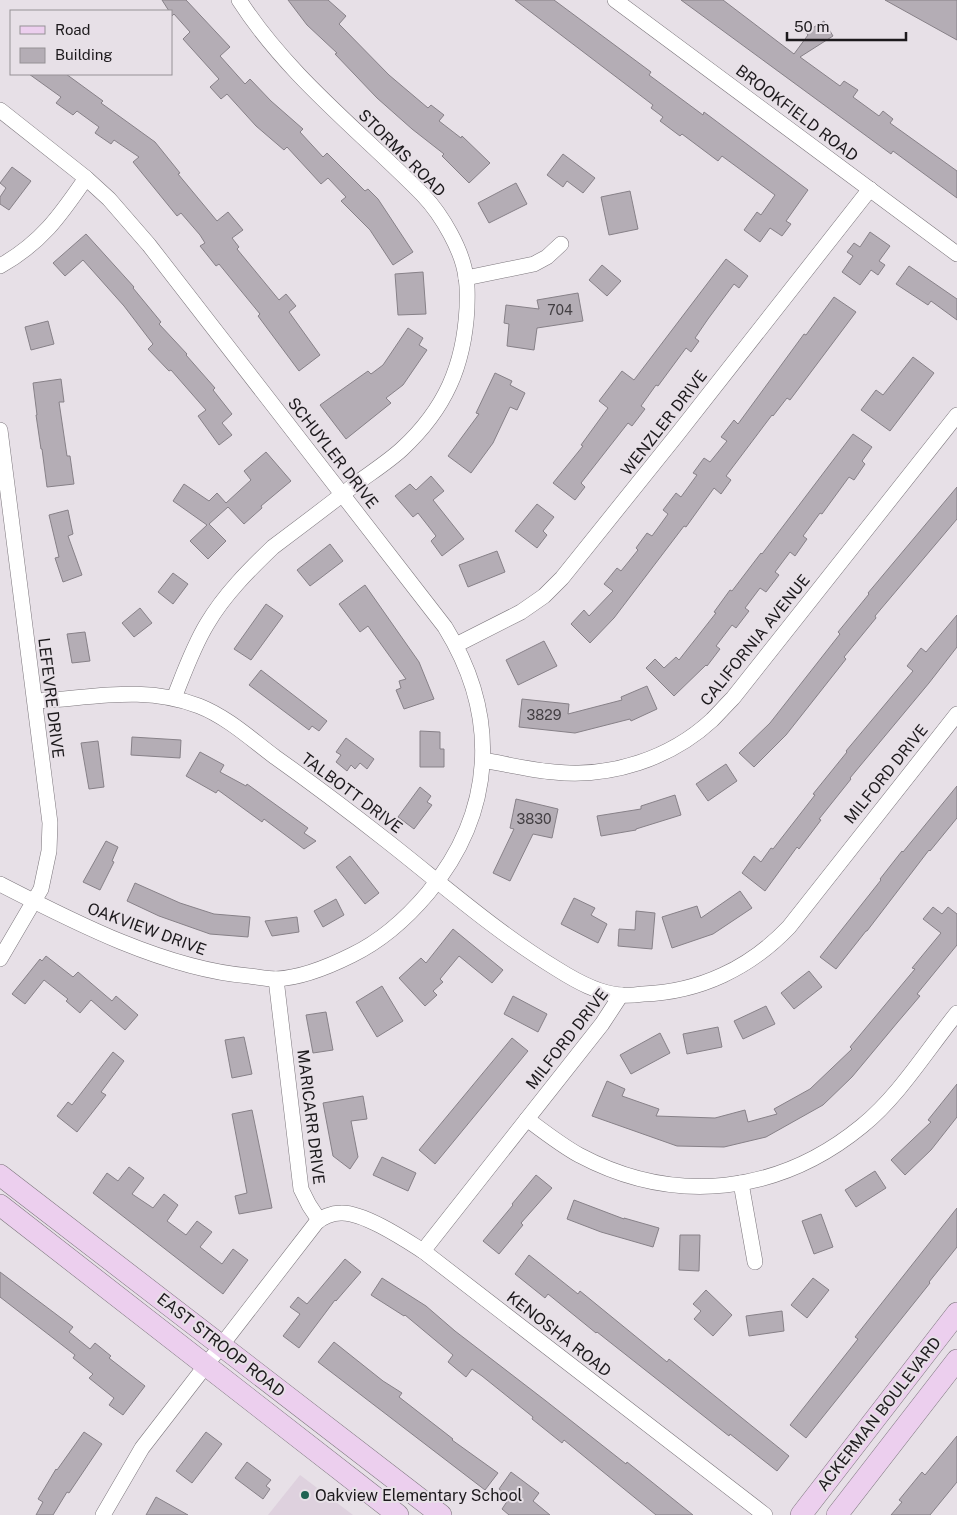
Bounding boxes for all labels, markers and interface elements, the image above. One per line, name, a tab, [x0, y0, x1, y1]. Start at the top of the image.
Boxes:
legend	[10, 10, 172, 75]
scale bar	[787, 10, 906, 42]
text: 50 m	[794, 18, 829, 35]
text: Road	[55, 21, 91, 38]
text: Building	[55, 46, 113, 63]
street label: BROOKFIELD ROAD	[732, 61, 862, 165]
street label: STORMS ROAD	[354, 105, 450, 201]
house number: 704	[547, 302, 573, 318]
street label: WENZLER DRIVE	[617, 366, 711, 480]
street label: SCHUYLER DRIVE	[284, 394, 382, 512]
street label: CALIFORNIA AVENUE	[696, 571, 814, 709]
street label: LEFEVRE DRIVE	[34, 637, 68, 759]
house number: 3829	[527, 707, 562, 723]
street label: MILFORD DRIVE	[840, 721, 932, 827]
street label: TALBOTT DRIVE	[298, 749, 406, 837]
house number: 3830	[517, 811, 552, 827]
street label: OAKVIEW DRIVE	[85, 899, 209, 959]
street label: MILFORD DRIVE	[522, 985, 612, 1093]
street label: MARICARR DRIVE	[293, 1048, 329, 1186]
street label: KENOSHA ROAD	[503, 1287, 615, 1381]
street label: EAST STROOP ROAD	[153, 1289, 289, 1401]
street label: ACKERMAN BOULEVARD	[813, 1333, 945, 1495]
place label: Oakview Elementary School	[315, 1486, 522, 1505]
marker: Oakview Elementary School	[299, 1489, 311, 1501]

